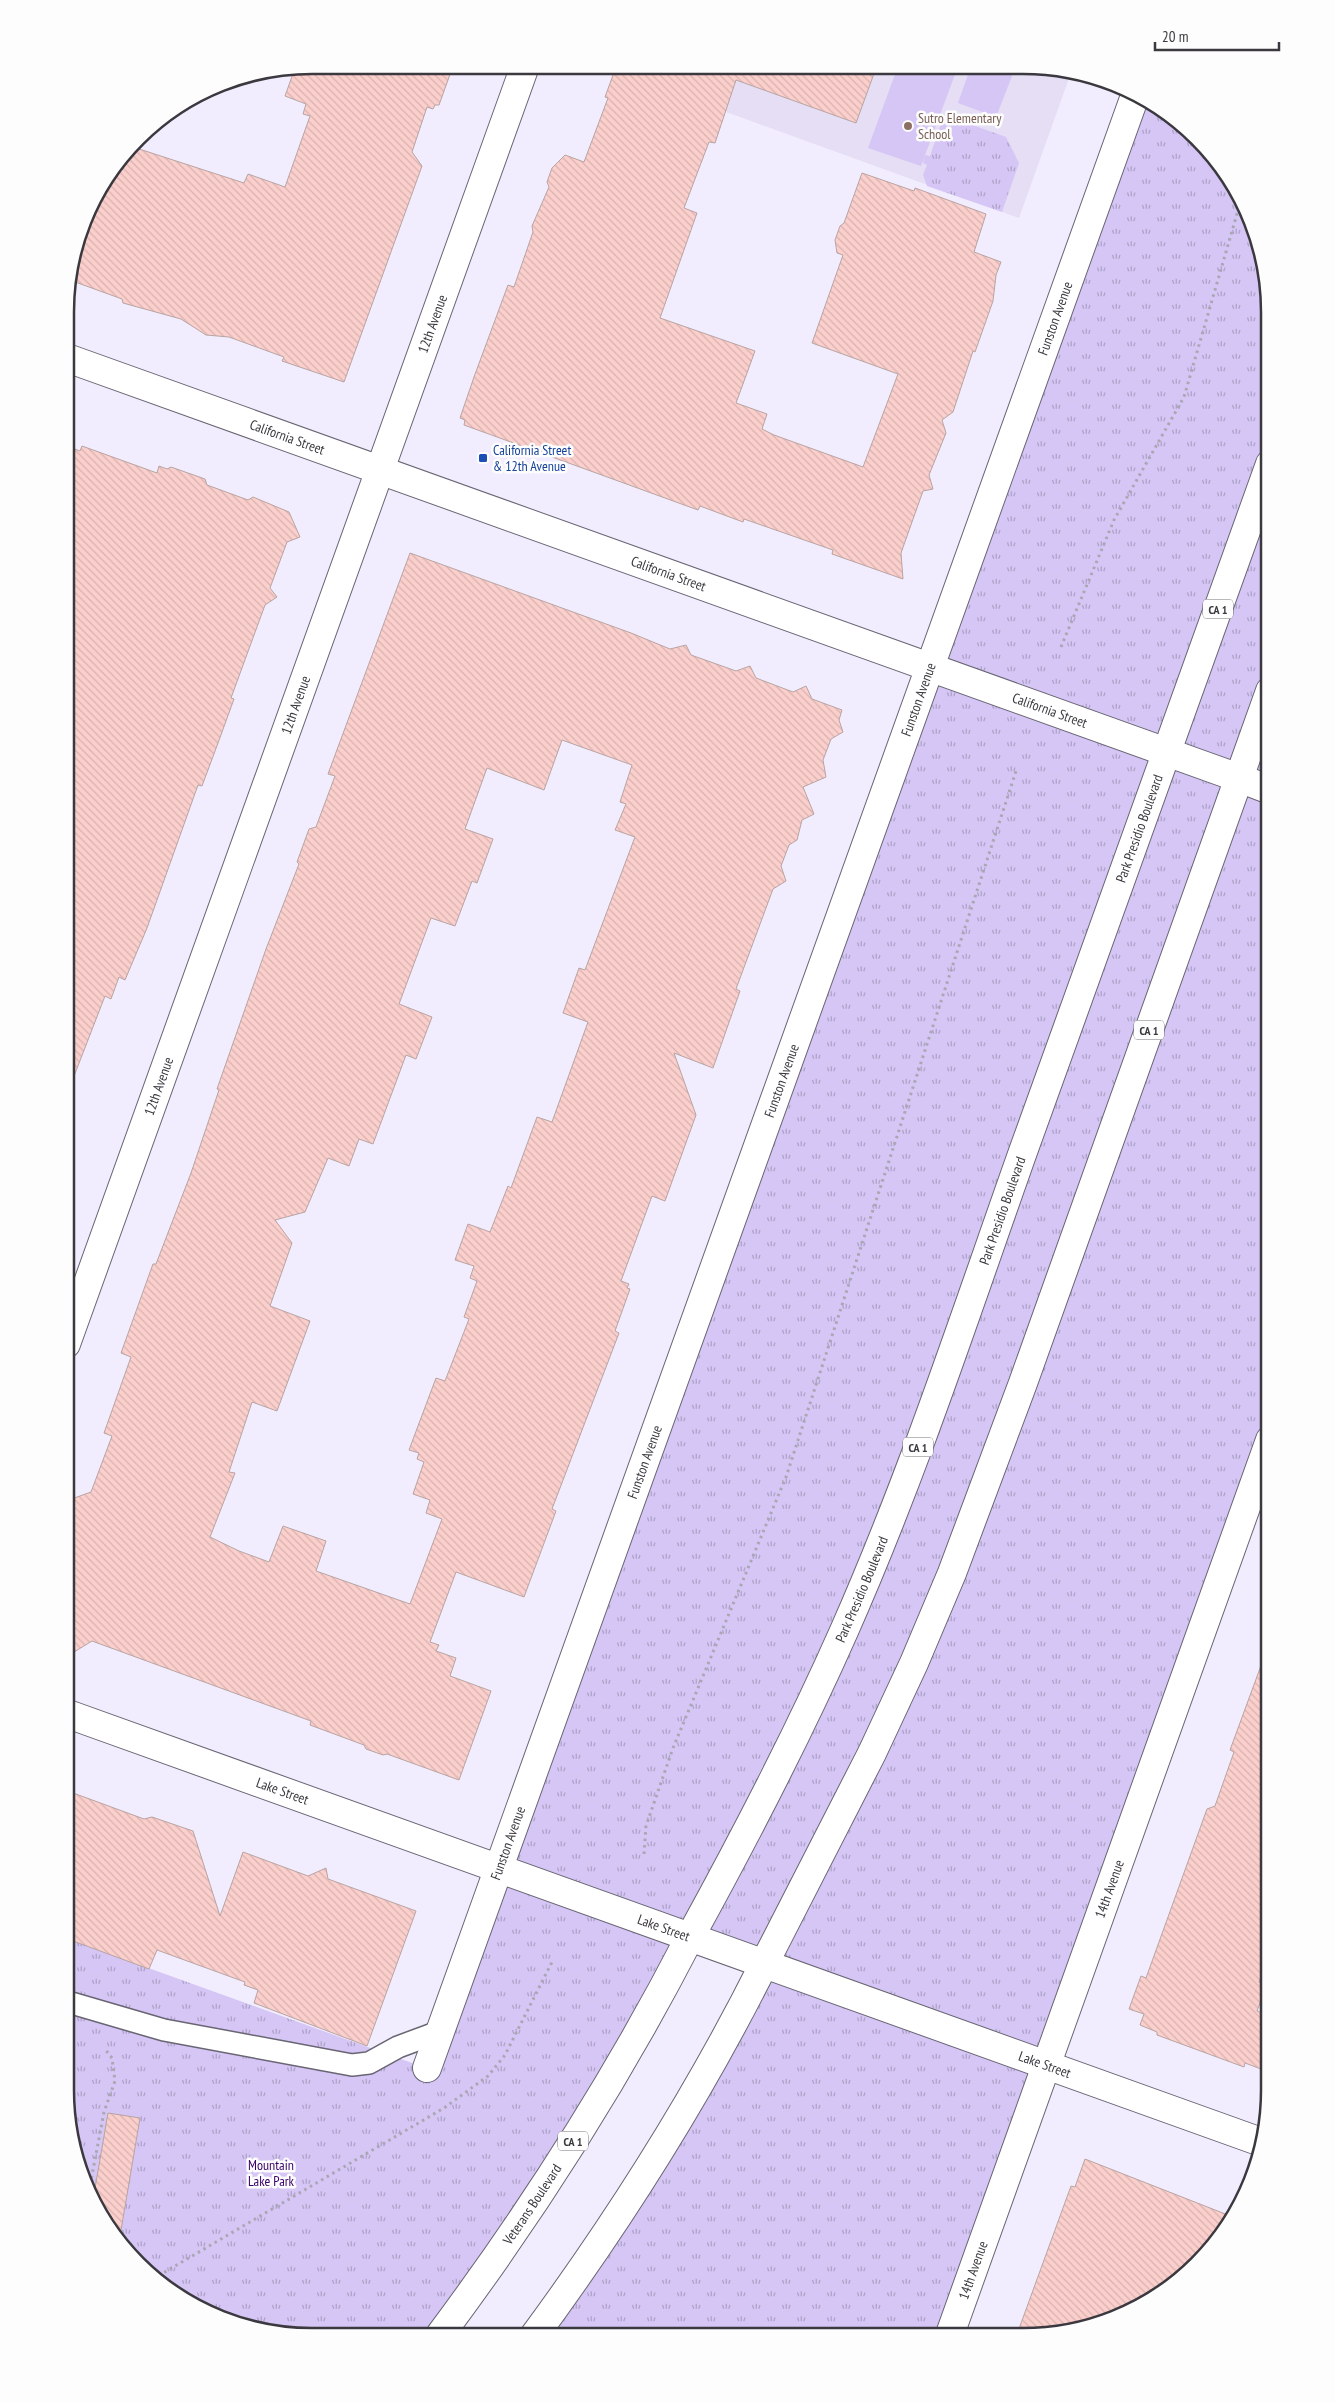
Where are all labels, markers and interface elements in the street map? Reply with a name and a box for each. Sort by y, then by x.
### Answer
scale bar [1155,20,1279,52]
text: 20 m [1162,27,1188,46]
place label: Sutro Elementary School [918,109,1002,143]
marker: Sutro Elementary School [902,120,914,132]
street label: Funston Avenue [1034,279,1077,358]
street label: 12th Avenue [414,292,451,355]
street label: California Street [247,415,327,459]
place label: California Street & 12th Avenue [493,441,571,475]
marker: California Street & 12th Avenue [477,452,489,464]
street label: California Street [629,552,709,595]
road number: CA 1 [1203,600,1233,618]
street label: Funston Avenue [897,660,940,739]
street label: 12th Avenue [277,673,314,737]
street label: California Street [1010,689,1090,732]
street label: Park Presidio Boulevard [1112,772,1167,885]
road number: CA 1 [1134,1020,1164,1040]
street label: Funston Avenue [760,1041,803,1120]
street label: 12th Avenue [140,1054,177,1118]
street label: Park Presidio Boulevard [975,1154,1030,1267]
street label: Funston Avenue [623,1423,666,1501]
road number: CA 1 [903,1438,933,1456]
street label: Park Presidio Boulevard [831,1534,892,1645]
street label: Lake Street [254,1773,311,1809]
street label: Funston Avenue [486,1804,529,1882]
street label: 14th Avenue [1091,1857,1128,1920]
street label: Lake Street [635,1910,692,1945]
street label: Lake Street [1016,2047,1074,2082]
road number: CA 1 [558,2132,588,2150]
park label: Mountain Lake Park [248,2156,295,2190]
street label: Veterans Boulevard [498,2161,565,2249]
street label: 14th Avenue [954,2238,992,2302]

